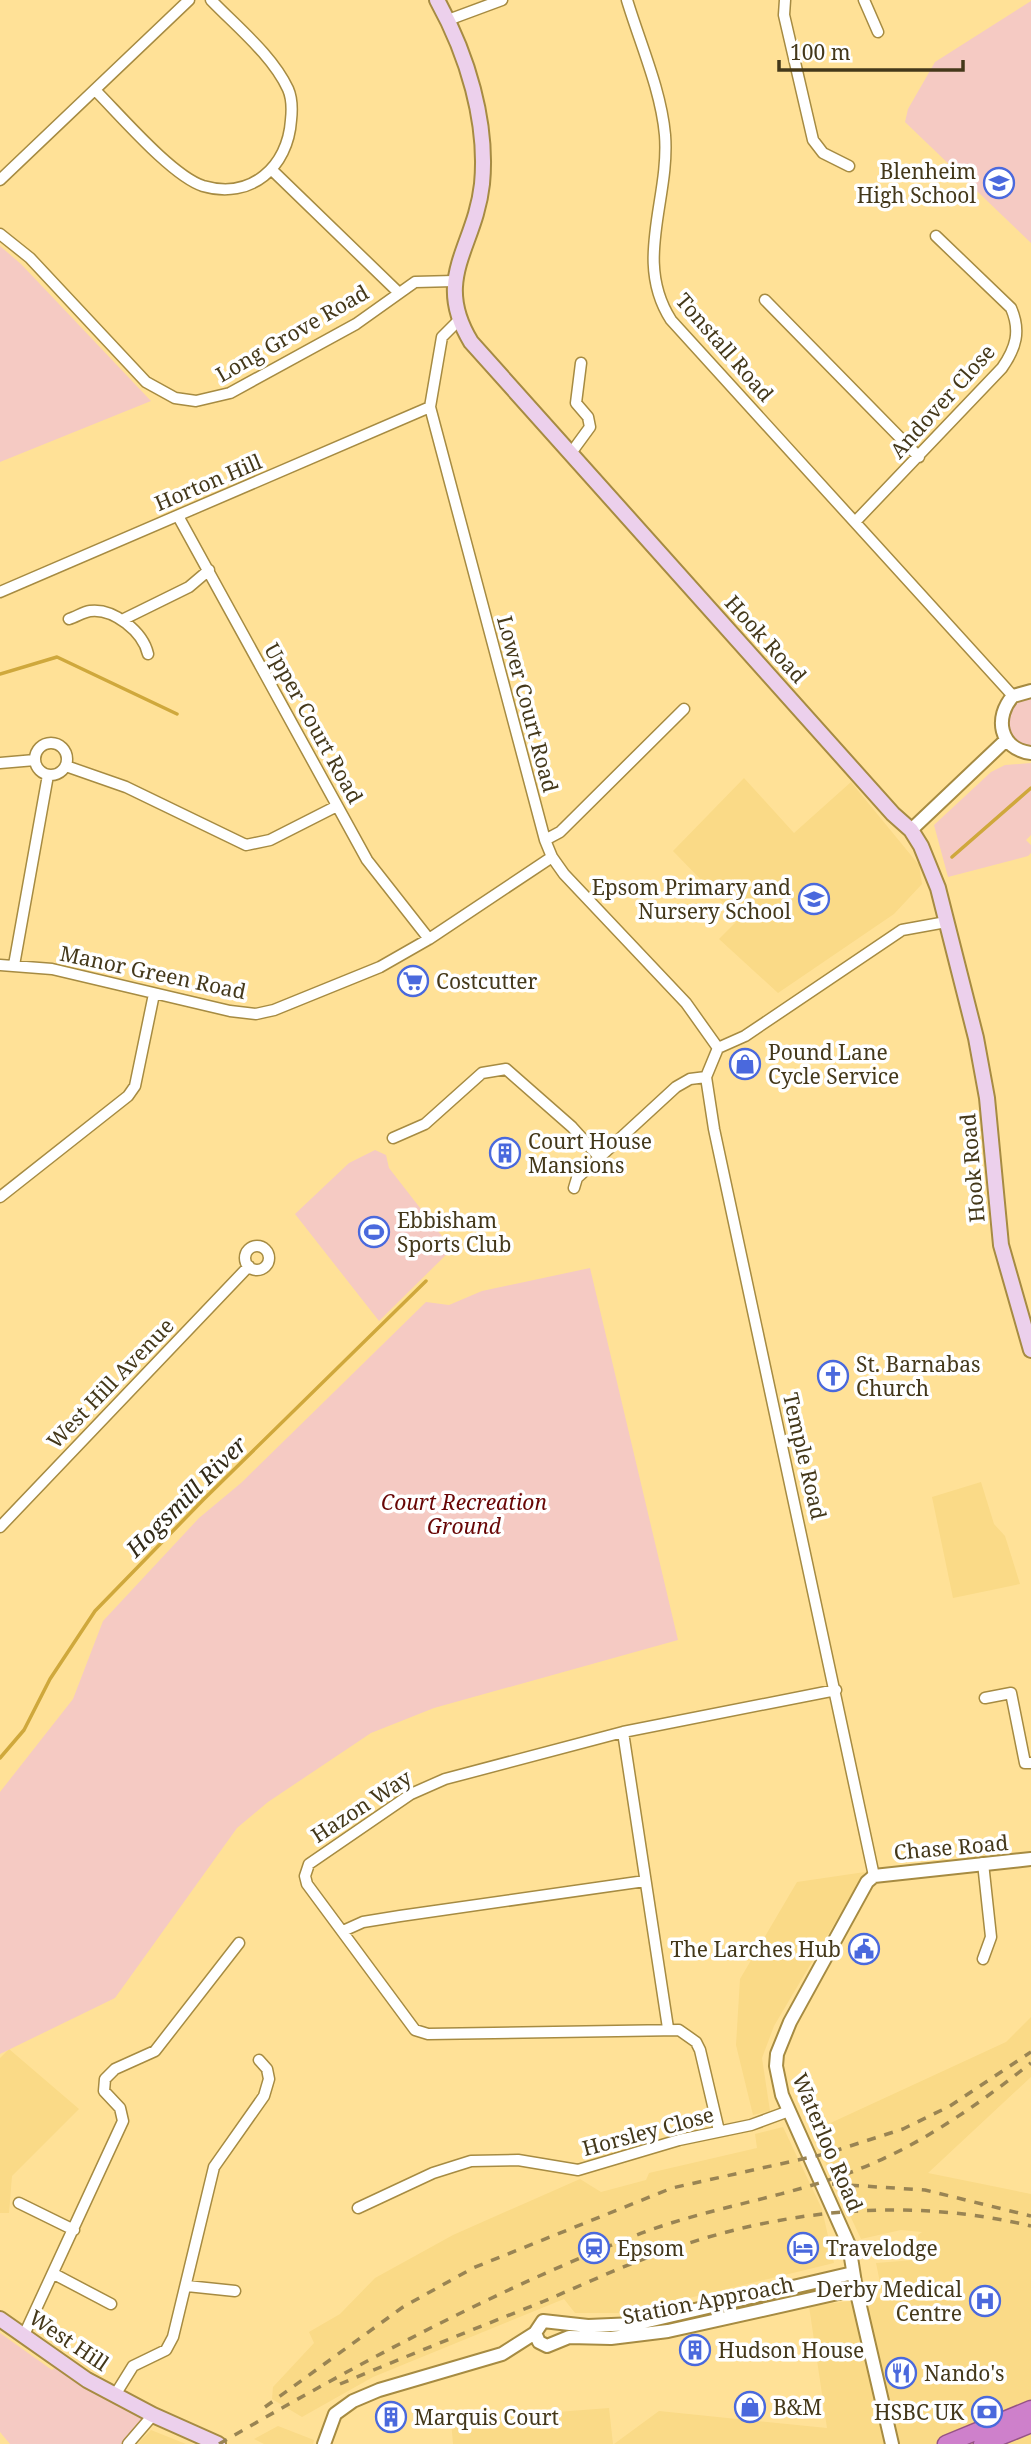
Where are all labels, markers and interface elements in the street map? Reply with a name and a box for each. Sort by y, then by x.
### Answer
scale bar [779,28,963,72]
text: 100 m [790,38,851,66]
place label: Blenheim High School [857,157,976,209]
school or university icon: Blenheim High School [982,166,1016,200]
street label: Long Grove Road [211,278,374,388]
street label: Tonstall Road [670,287,780,407]
street label: Andover Close [883,338,1001,464]
street label: Horton Hill [150,447,266,517]
street label: Hook Road [719,589,813,689]
street label: Lower Court Road [491,613,565,795]
street label: Upper Court Road [258,638,370,808]
place label: Epsom Primary and Nursery School [592,873,791,925]
school or university icon: Epsom Primary and Nursery School [797,882,831,916]
street label: Manor Green Road [57,939,249,1005]
supermarket icon: Costcutter [396,964,430,998]
place label: Costcutter [436,967,538,995]
place label: Pound Lane Cycle Service [768,1038,899,1090]
shop icon: Pound Lane Cycle Service [728,1047,762,1081]
street label: Hook Road [953,1112,991,1224]
place label: Court House Mansions [528,1127,652,1179]
building icon: Court House Mansions [488,1136,522,1170]
place label: Ebbisham Sports Club [397,1206,511,1258]
sports icon: Ebbisham Sports Club [357,1215,391,1249]
street label: West Hill Avenue [40,1312,180,1454]
place label: St. Barnabas Church [856,1350,981,1402]
church icon: St. Barnabas Church [816,1359,850,1393]
street label: Temple Road [777,1390,833,1522]
water label: Hogsmill River [118,1428,254,1564]
park label: Court Recreation Ground [381,1488,547,1540]
street label: Hazon Way [306,1763,417,1849]
street label: Chase Road [893,1828,1010,1866]
public building icon: The Larches Hub [847,1932,881,1966]
place label: The Larches Hub [671,1935,841,1963]
street label: Waterloo Road [786,2069,870,2216]
street label: Horsley Close [579,2100,717,2162]
station icon: Epsom [577,2231,611,2265]
hotel icon: Travelodge [786,2231,820,2265]
place label: Epsom [617,2234,685,2262]
place label: Travelodge [826,2234,938,2262]
street label: Station Approach [620,2270,796,2330]
place label: Derby Medical Centre [817,2275,962,2327]
hospital icon: Derby Medical Centre [968,2284,1002,2318]
street label: West Hill [24,2303,115,2377]
building icon: Hudson House [678,2333,712,2367]
place label: Hudson House [718,2336,864,2364]
restaurant icon: Nando's [884,2356,918,2390]
place label: Nando's [924,2359,1005,2387]
shop icon: B&M [733,2390,767,2424]
place label: B&M [773,2393,822,2421]
bank icon: HSBC UK [970,2395,1004,2429]
place label: HSBC UK [874,2398,964,2426]
building icon: Marquis Court [374,2400,408,2434]
place label: Marquis Court [414,2403,559,2431]

